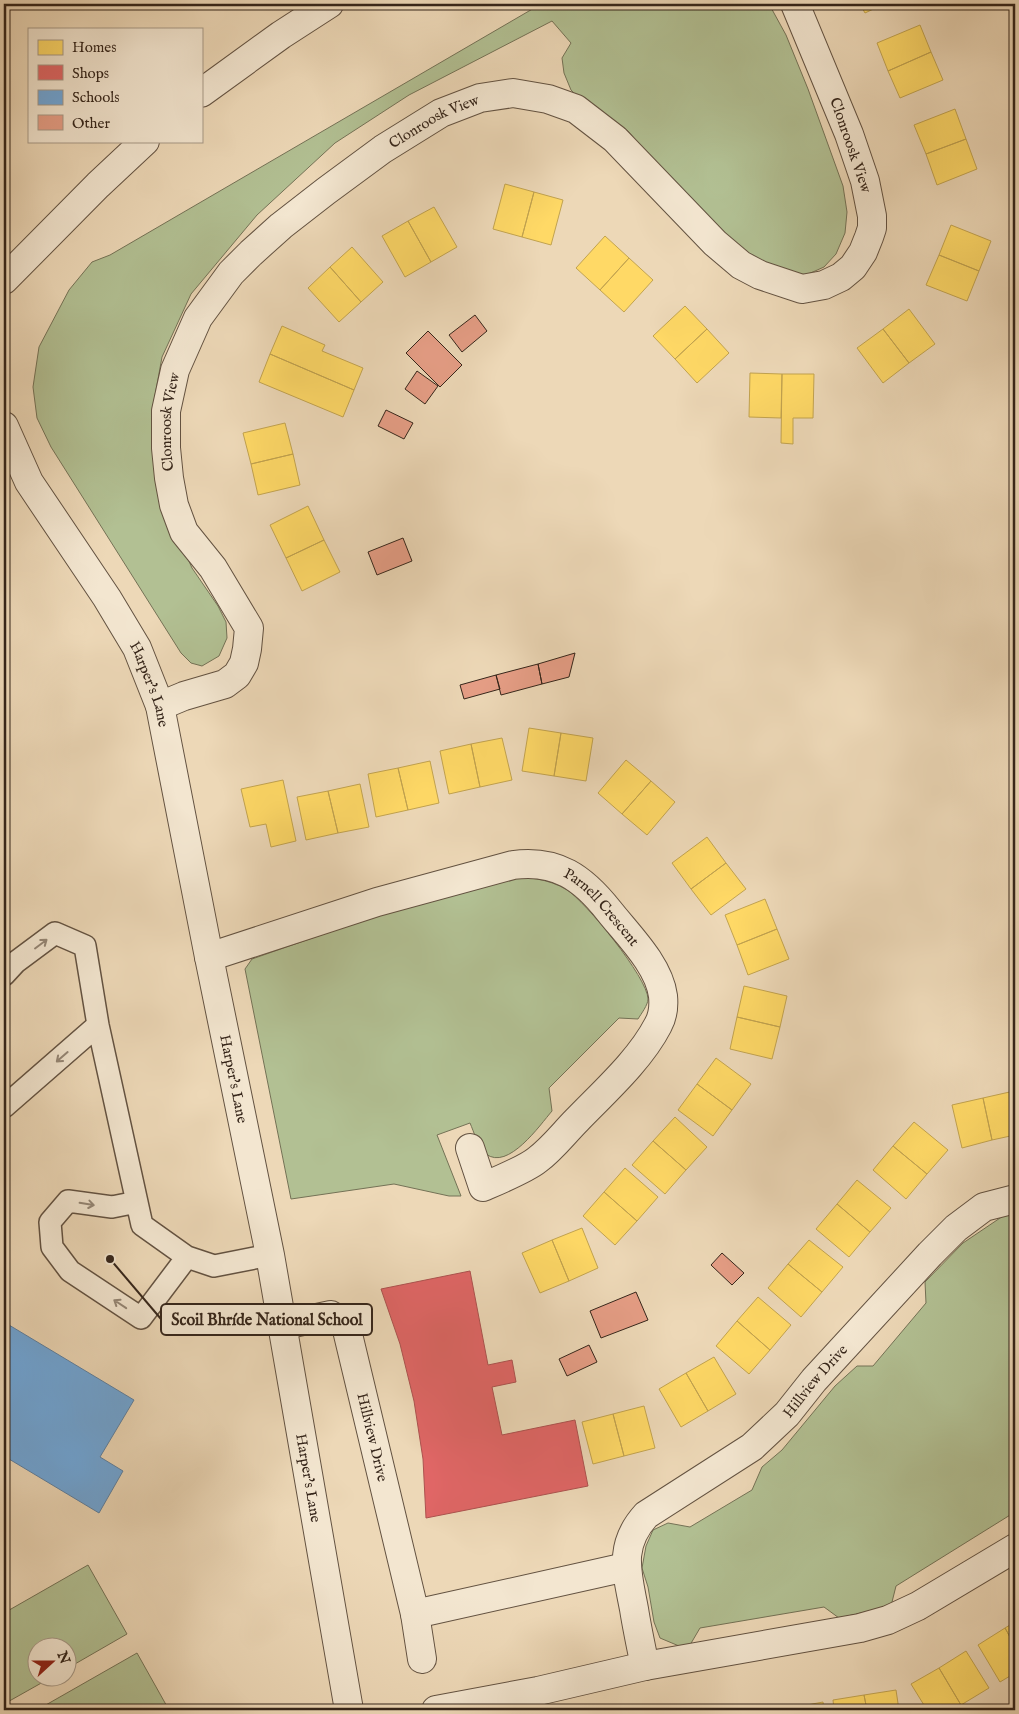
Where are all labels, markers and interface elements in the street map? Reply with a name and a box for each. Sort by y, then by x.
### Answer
legend [28,28,202,142]
text: Homes [72,38,116,57]
text: Shops [72,64,109,83]
text: Schools [72,88,120,107]
street label: Clonroosk View [385,90,483,153]
street label: Clonroosk View [825,95,876,196]
text: Other [72,114,110,133]
street label: Clonroosk View [157,370,184,472]
street label: Harper's Lane [125,638,173,729]
street label: Parnell Crescent [560,864,643,950]
one-way arrow [34,938,47,949]
street label: Harper's Lane [215,1033,252,1125]
one-way arrow [55,1051,68,1063]
one-way arrow [79,1199,95,1209]
one-way arrow [114,1299,128,1309]
callout: Scoil Bhríde National School [161,1304,372,1335]
text: Scoil Bhríde National School [171,1311,363,1331]
street label: Hillview Drive [779,1341,852,1422]
street label: Hillview Drive [352,1391,392,1484]
street label: Harper's Lane [291,1432,325,1524]
north arrow [28,1636,78,1686]
text: N [52,1648,74,1667]

